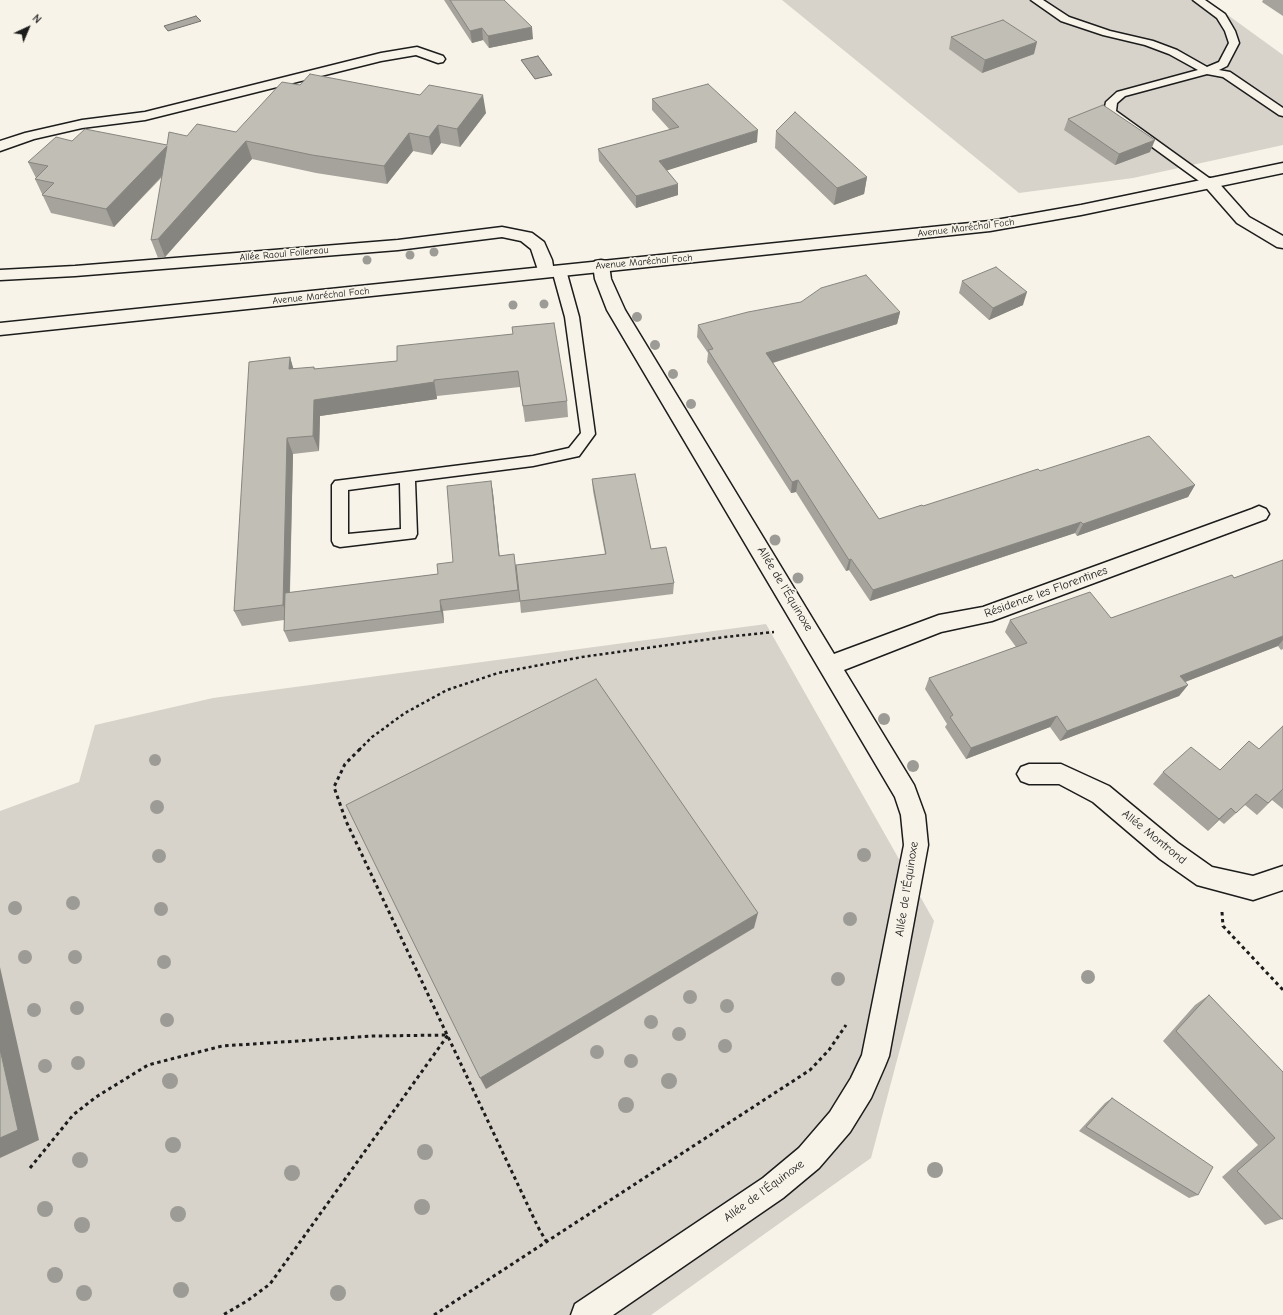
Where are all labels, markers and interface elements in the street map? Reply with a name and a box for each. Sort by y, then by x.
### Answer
north arrow [8,8,48,48]
text: N [30,12,44,26]
street label: Avenue Maréchal Foch [917,216,1015,240]
street label: Allée Raoul Follereau [239,244,329,264]
street label: Avenue Maréchal Foch [595,252,693,272]
street label: Avenue Maréchal Foch [272,285,370,307]
street label: Allée de l'Équinoxe [754,544,816,634]
street label: Résidence les Florentines [982,563,1110,621]
street label: Allée Montrond [1119,807,1189,867]
street label: Allée de l'Équinoxe [892,840,922,938]
street label: Allée de l'Équinoxe [721,1157,807,1225]

